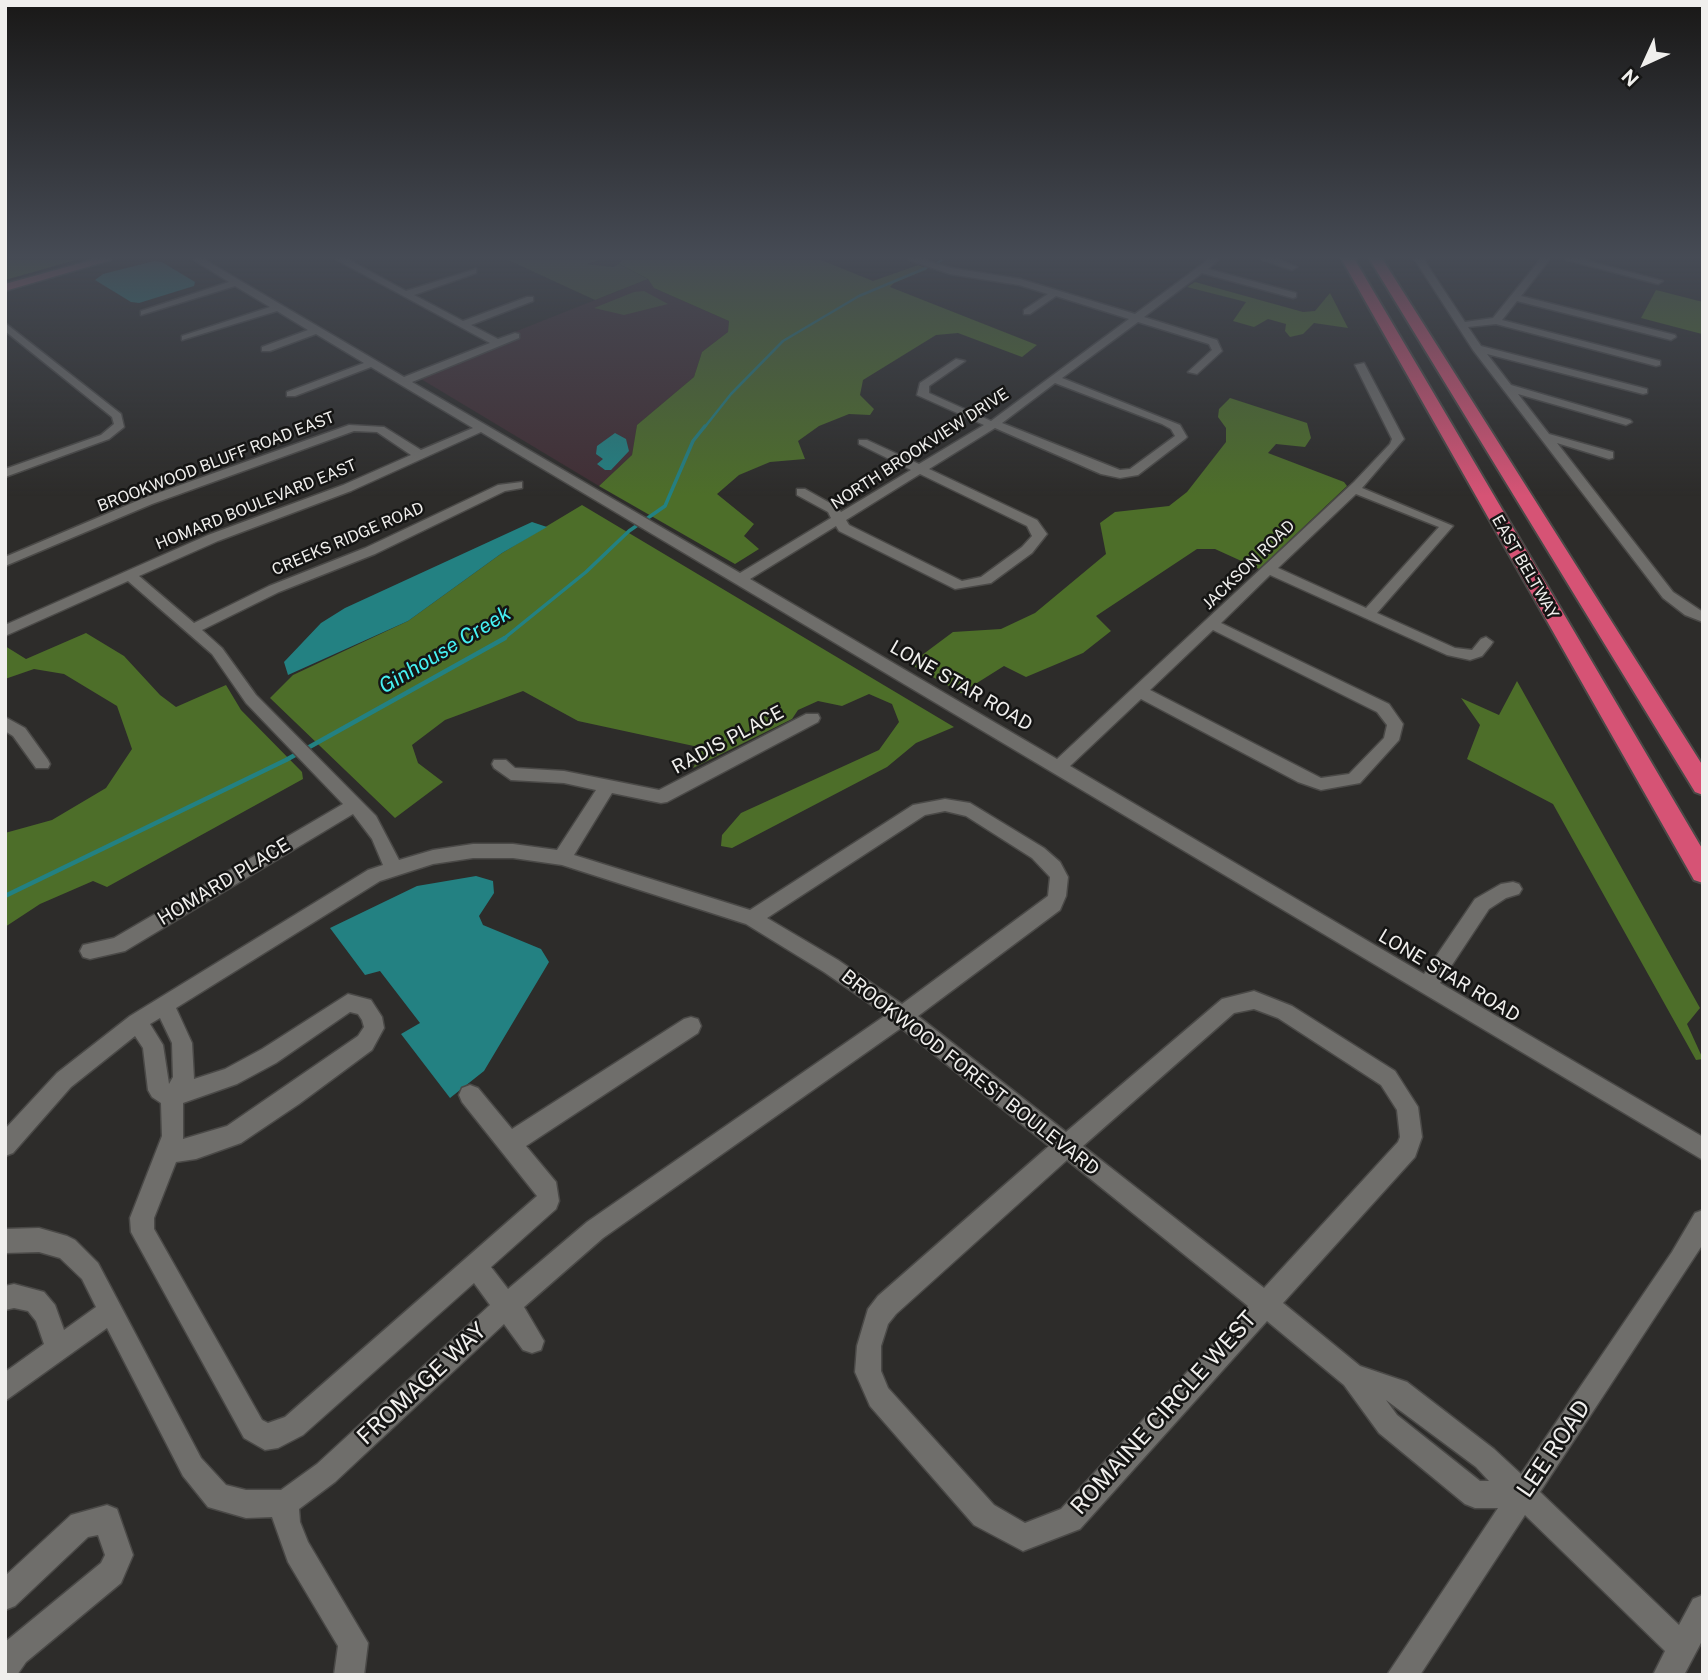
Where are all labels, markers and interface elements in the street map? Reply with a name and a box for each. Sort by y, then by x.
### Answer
north arrow [1610,28,1680,98]
text: N [1617,65,1643,91]
street label: NORTH BROOKVIEW DRIVE [828,384,1012,514]
street label: BROOKWOOD BLUFF ROAD EAST [95,408,337,516]
street label: HOMARD BOULEVARD EAST [153,456,359,554]
street label: CREEKS RIDGE ROAD [269,498,427,580]
street label: EAST BELTWAY [1487,512,1563,622]
street label: JACKSON ROAD [1199,516,1299,614]
water label: Ginhouse Creek [374,601,516,699]
street label: LONE STAR ROAD [886,636,1036,736]
street label: RADIS PLACE [668,701,788,779]
street label: HOMARD PLACE [154,833,294,931]
street label: LONE STAR ROAD [1374,925,1524,1027]
street label: BROOKWOOD FOREST BOULEVARD [837,965,1103,1181]
street label: ROMAINE CIRCLE WEST [1065,1306,1263,1520]
street label: FROMAGE WAY [352,1317,492,1451]
street label: LEE ROAD [1511,1395,1597,1503]

